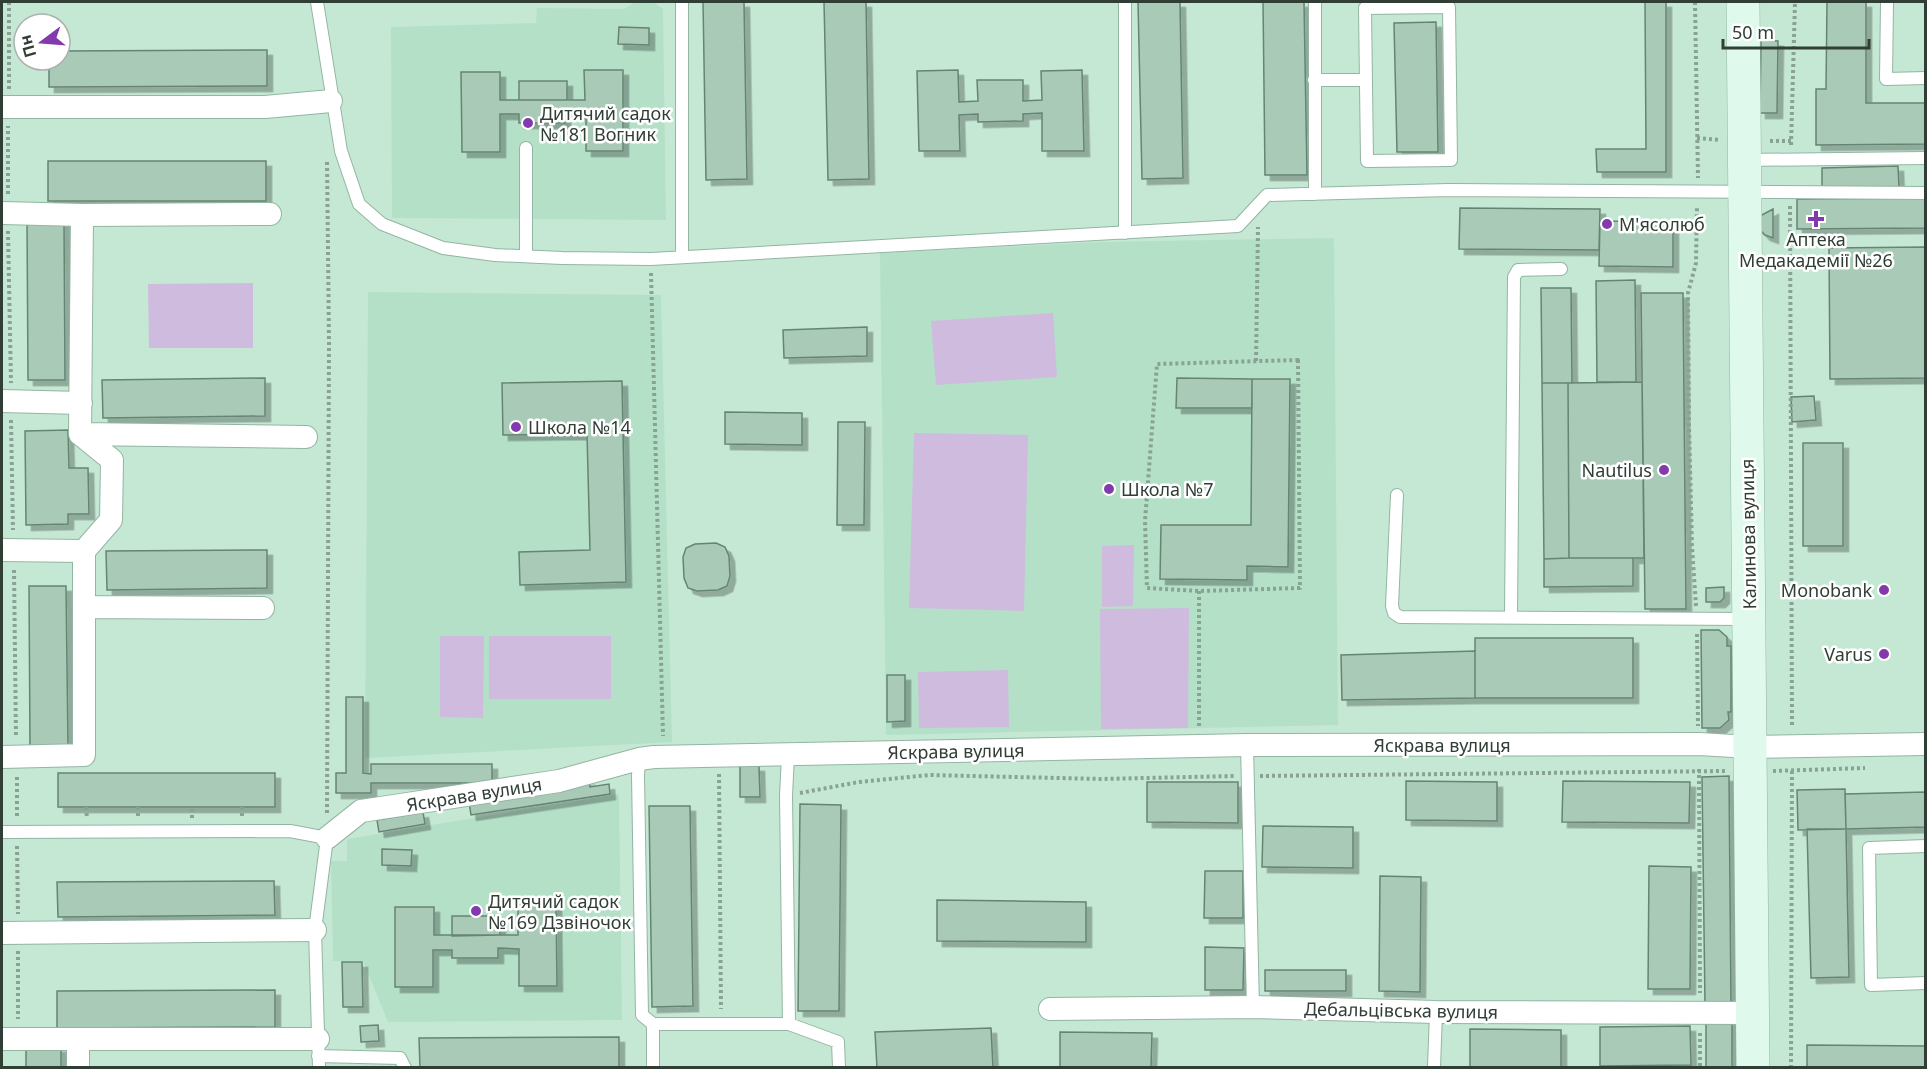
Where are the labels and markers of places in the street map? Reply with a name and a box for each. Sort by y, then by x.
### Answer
place label: Дитячий садок №181 Вогник [540,101,671,146]
marker: Дитячий садок №181 Вогник [521,116,535,130]
place label: М'ясолюб [1619,212,1705,236]
marker: Аптека Медакадемії №26 [1809,212,1823,226]
marker: М'ясолюб [1600,217,1614,231]
place label: Аптека Медакадемії №26 [1739,227,1893,272]
place label: Школа №14 [528,415,631,439]
marker: Школа №14 [509,420,523,434]
place label: Nautilus [1582,458,1652,482]
marker: Nautilus [1657,463,1671,477]
place label: Школа №7 [1121,477,1213,501]
marker: Школа №7 [1102,482,1116,496]
place label: Monobank [1781,578,1872,602]
marker: Monobank [1877,583,1891,597]
place label: Varus [1824,642,1872,666]
marker: Varus [1877,647,1891,661]
place label: Дитячий садок №169 Дзвіночок [488,889,631,934]
marker: Дитячий садок №169 Дзвіночок [469,904,483,918]

